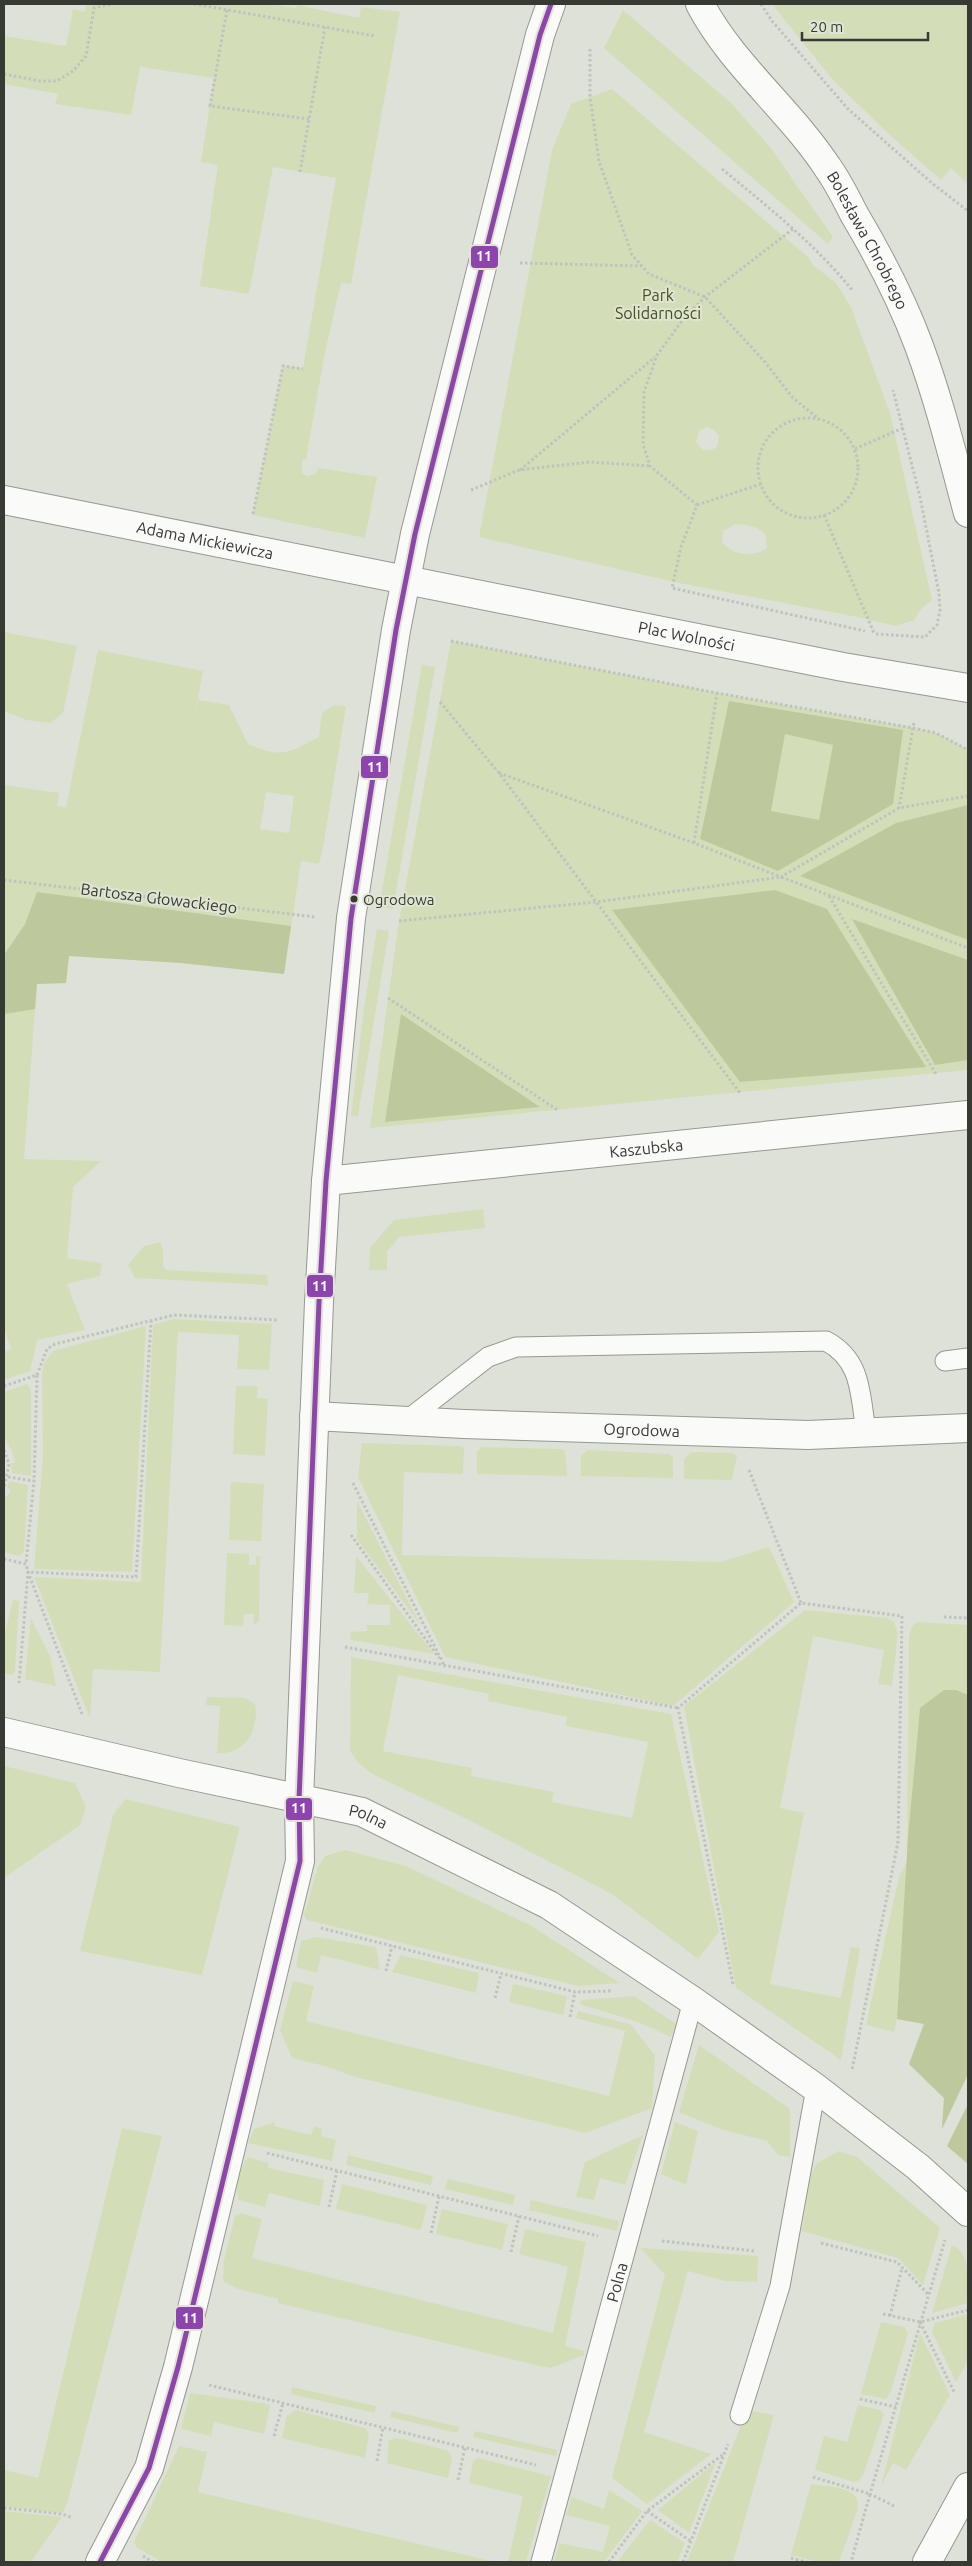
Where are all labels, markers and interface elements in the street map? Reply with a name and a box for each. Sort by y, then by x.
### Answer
scale bar [802,10,928,42]
text: 20 m [810,18,843,35]
street label: Bolesława Chrobrego [824,168,912,312]
line badge: 11 [470,245,499,269]
text: 11 [476,248,492,264]
park label: Park Solidarności [615,286,701,322]
street label: Adama Mickiewicza [135,518,275,562]
street label: Plac Wolności [637,617,736,654]
line badge: 11 [360,755,389,779]
text: 11 [367,759,383,775]
street label: Bartosza Głowackiego [80,879,238,917]
place label: Ogrodowa [363,891,435,908]
marker: Ogrodowa [349,894,359,904]
street label: Kaszubska [609,1135,684,1161]
line badge: 11 [306,1274,334,1298]
text: 11 [312,1278,328,1294]
street label: Ogrodowa [603,1419,680,1440]
line badge: 11 [285,1797,313,1821]
text: 11 [291,1800,307,1816]
street label: Polna [347,1800,390,1832]
street label: Polna [603,2260,631,2304]
line badge: 11 [175,2306,204,2330]
text: 11 [182,2310,198,2326]

